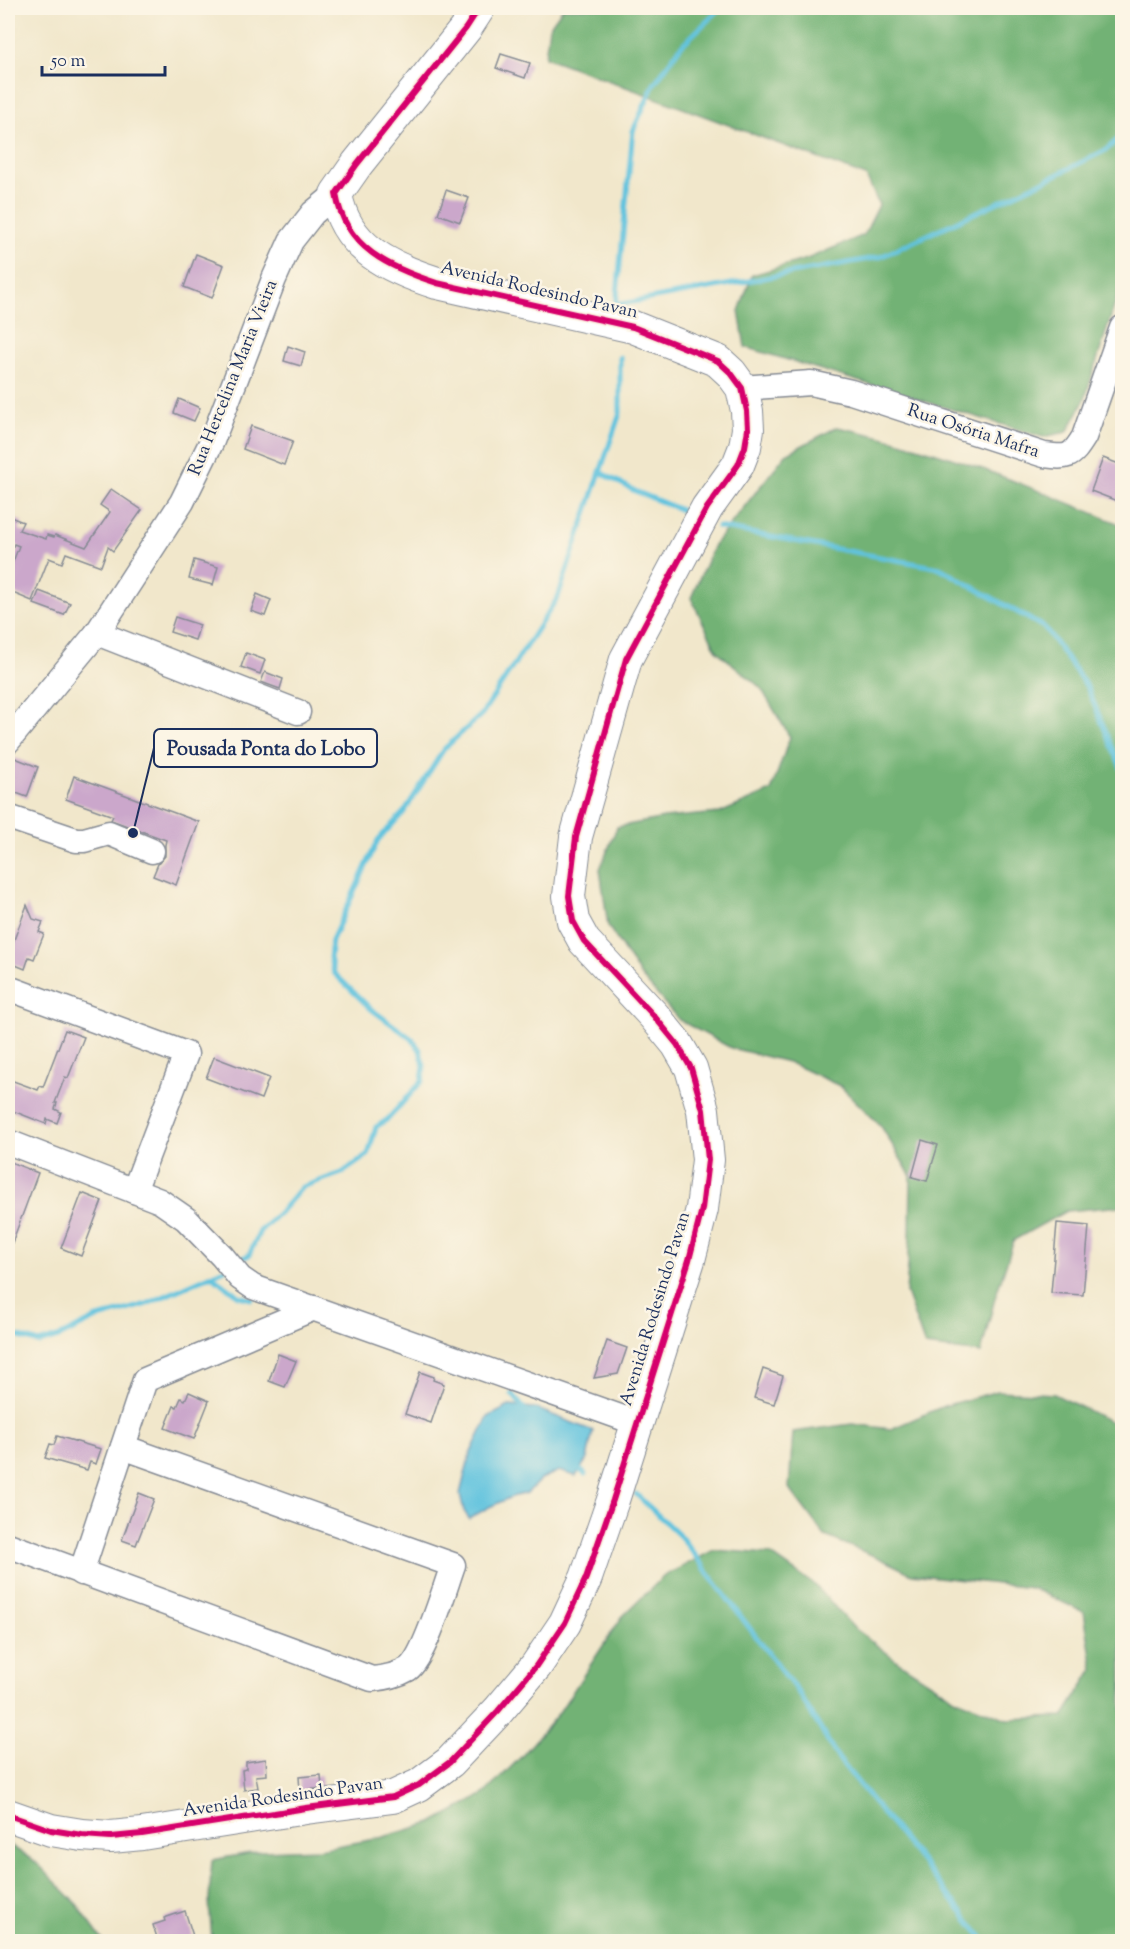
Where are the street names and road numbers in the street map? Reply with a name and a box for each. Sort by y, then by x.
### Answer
street label: Avenida Rodesindo Pavan [438,256,641,326]
street label: Rua Hercelina Maria Vieira [183,276,285,480]
street label: Rua Osória Mafra [904,398,1042,466]
street label: Avenida Rodesindo Pavan [614,1208,698,1409]
street label: Avenida Rodesindo Pavan [181,1771,385,1825]

